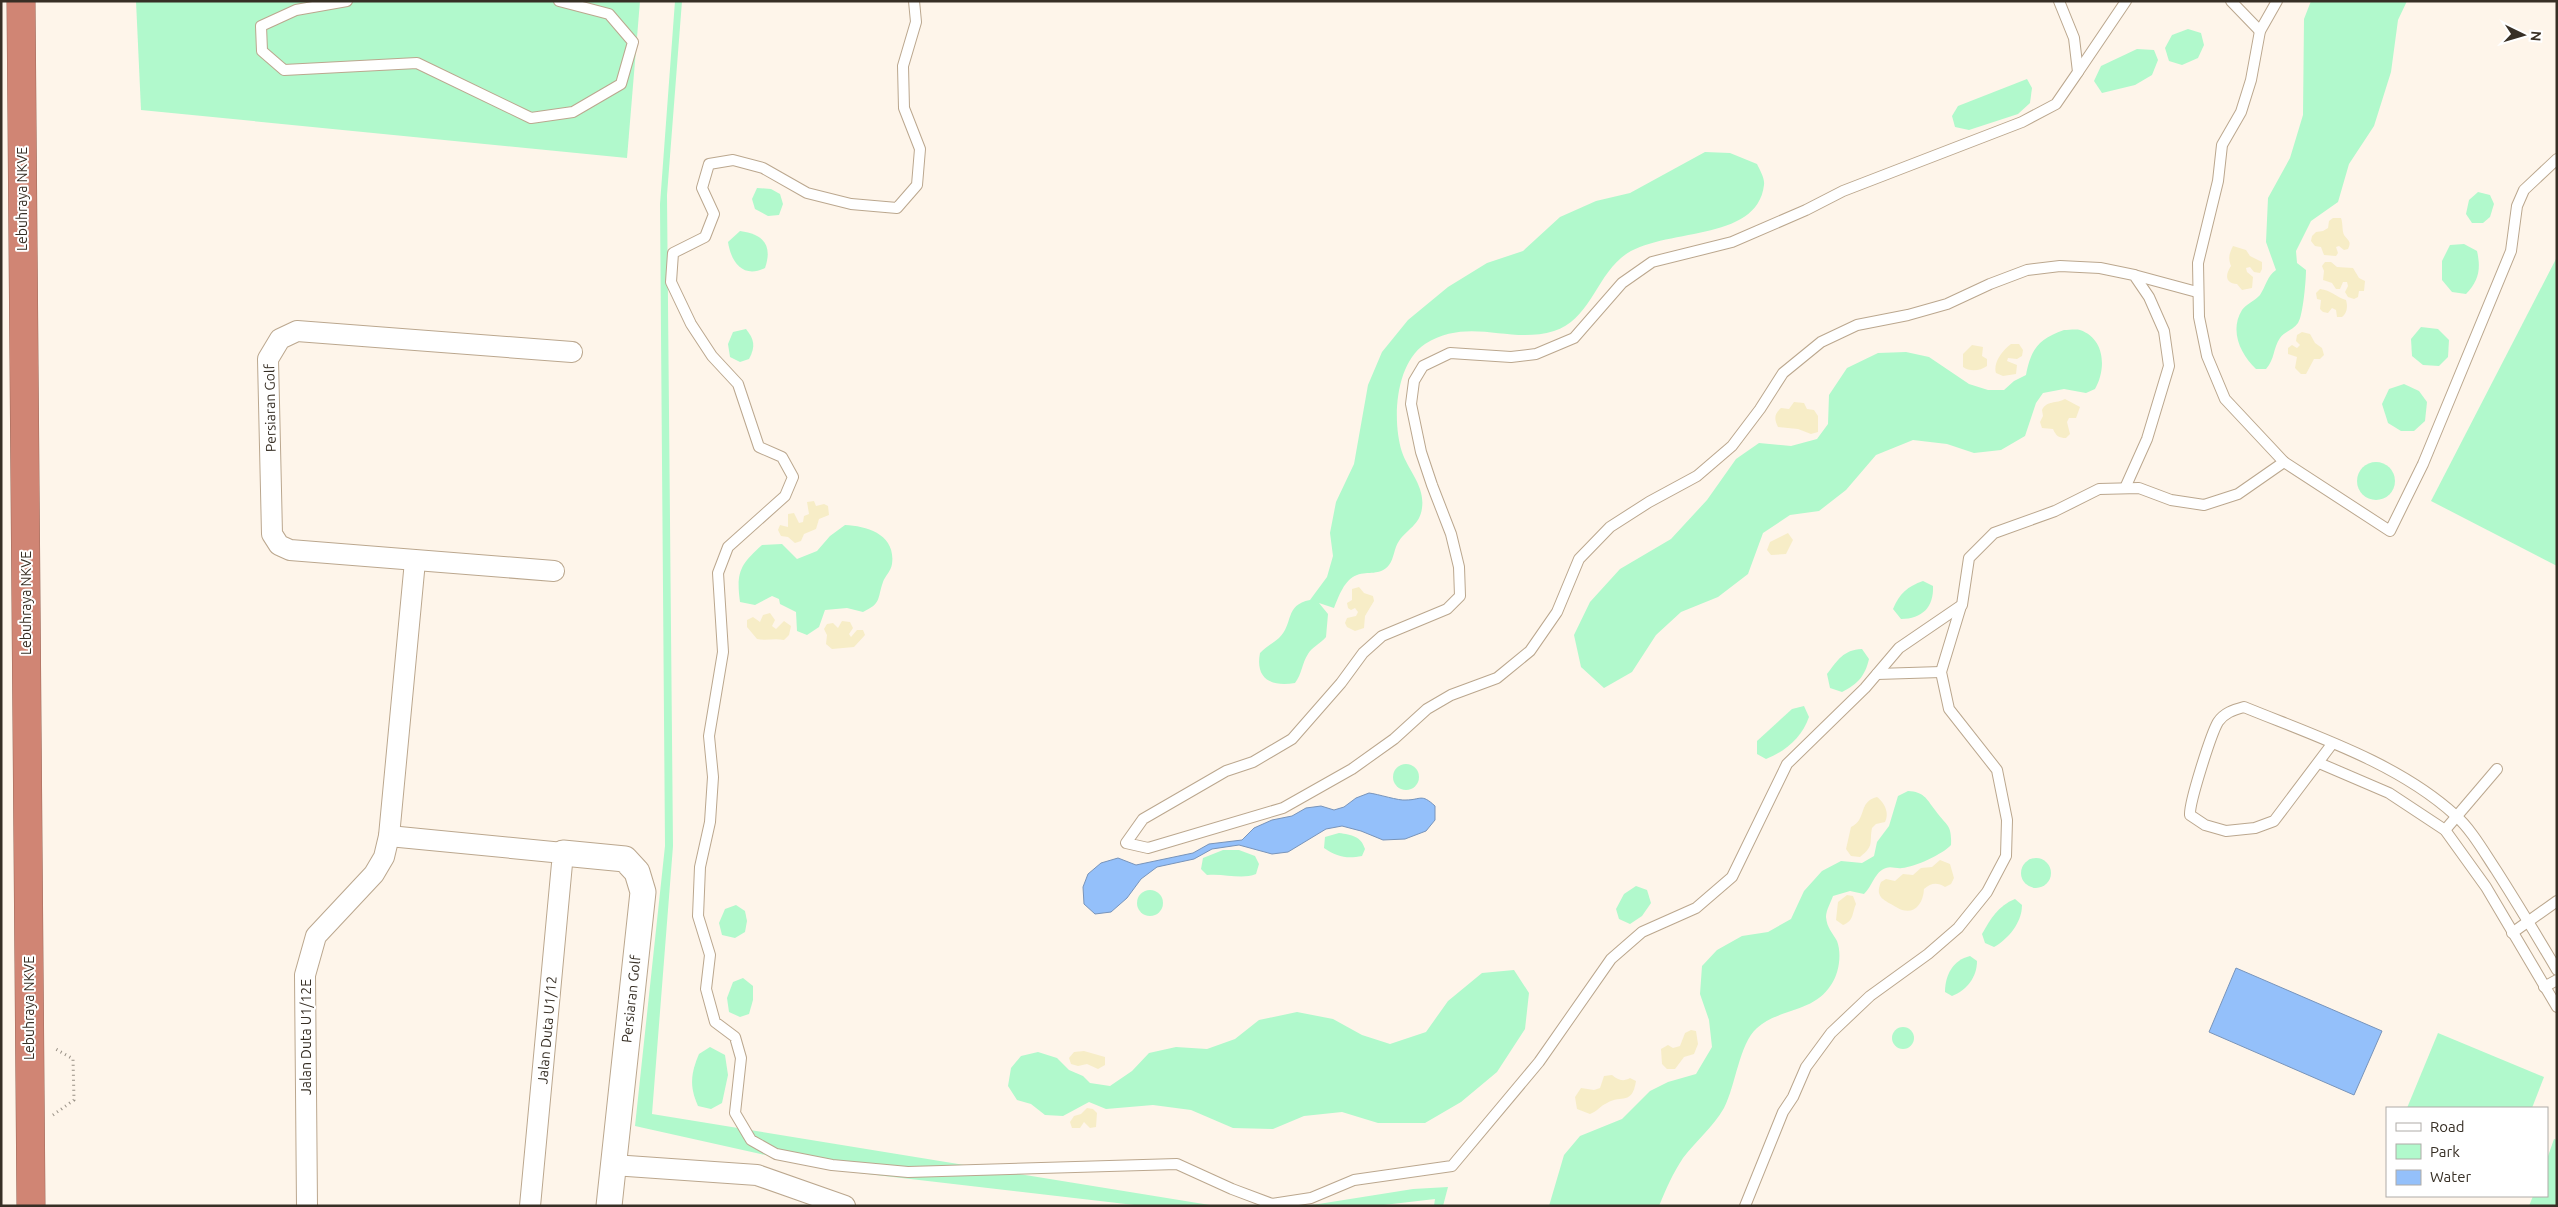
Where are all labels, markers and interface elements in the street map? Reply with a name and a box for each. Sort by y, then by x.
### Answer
north arrow [2498,10,2548,60]
text: N [2528,30,2544,42]
street label: Lebuhraya NKVE [14,147,30,251]
street label: Persiaran Golf [261,363,279,452]
street label: Lebuhraya NKVE [18,551,34,655]
street label: Persiaran Golf [618,954,644,1044]
street label: Lebuhraya NKVE [21,956,37,1060]
street label: Jalan Duta U1/12 [534,975,560,1085]
street label: Jalan Duta U1/12E [298,979,314,1095]
legend [2386,1107,2548,1197]
text: Road [2430,1118,2465,1135]
text: Park [2430,1143,2460,1160]
text: Water [2430,1168,2471,1185]

